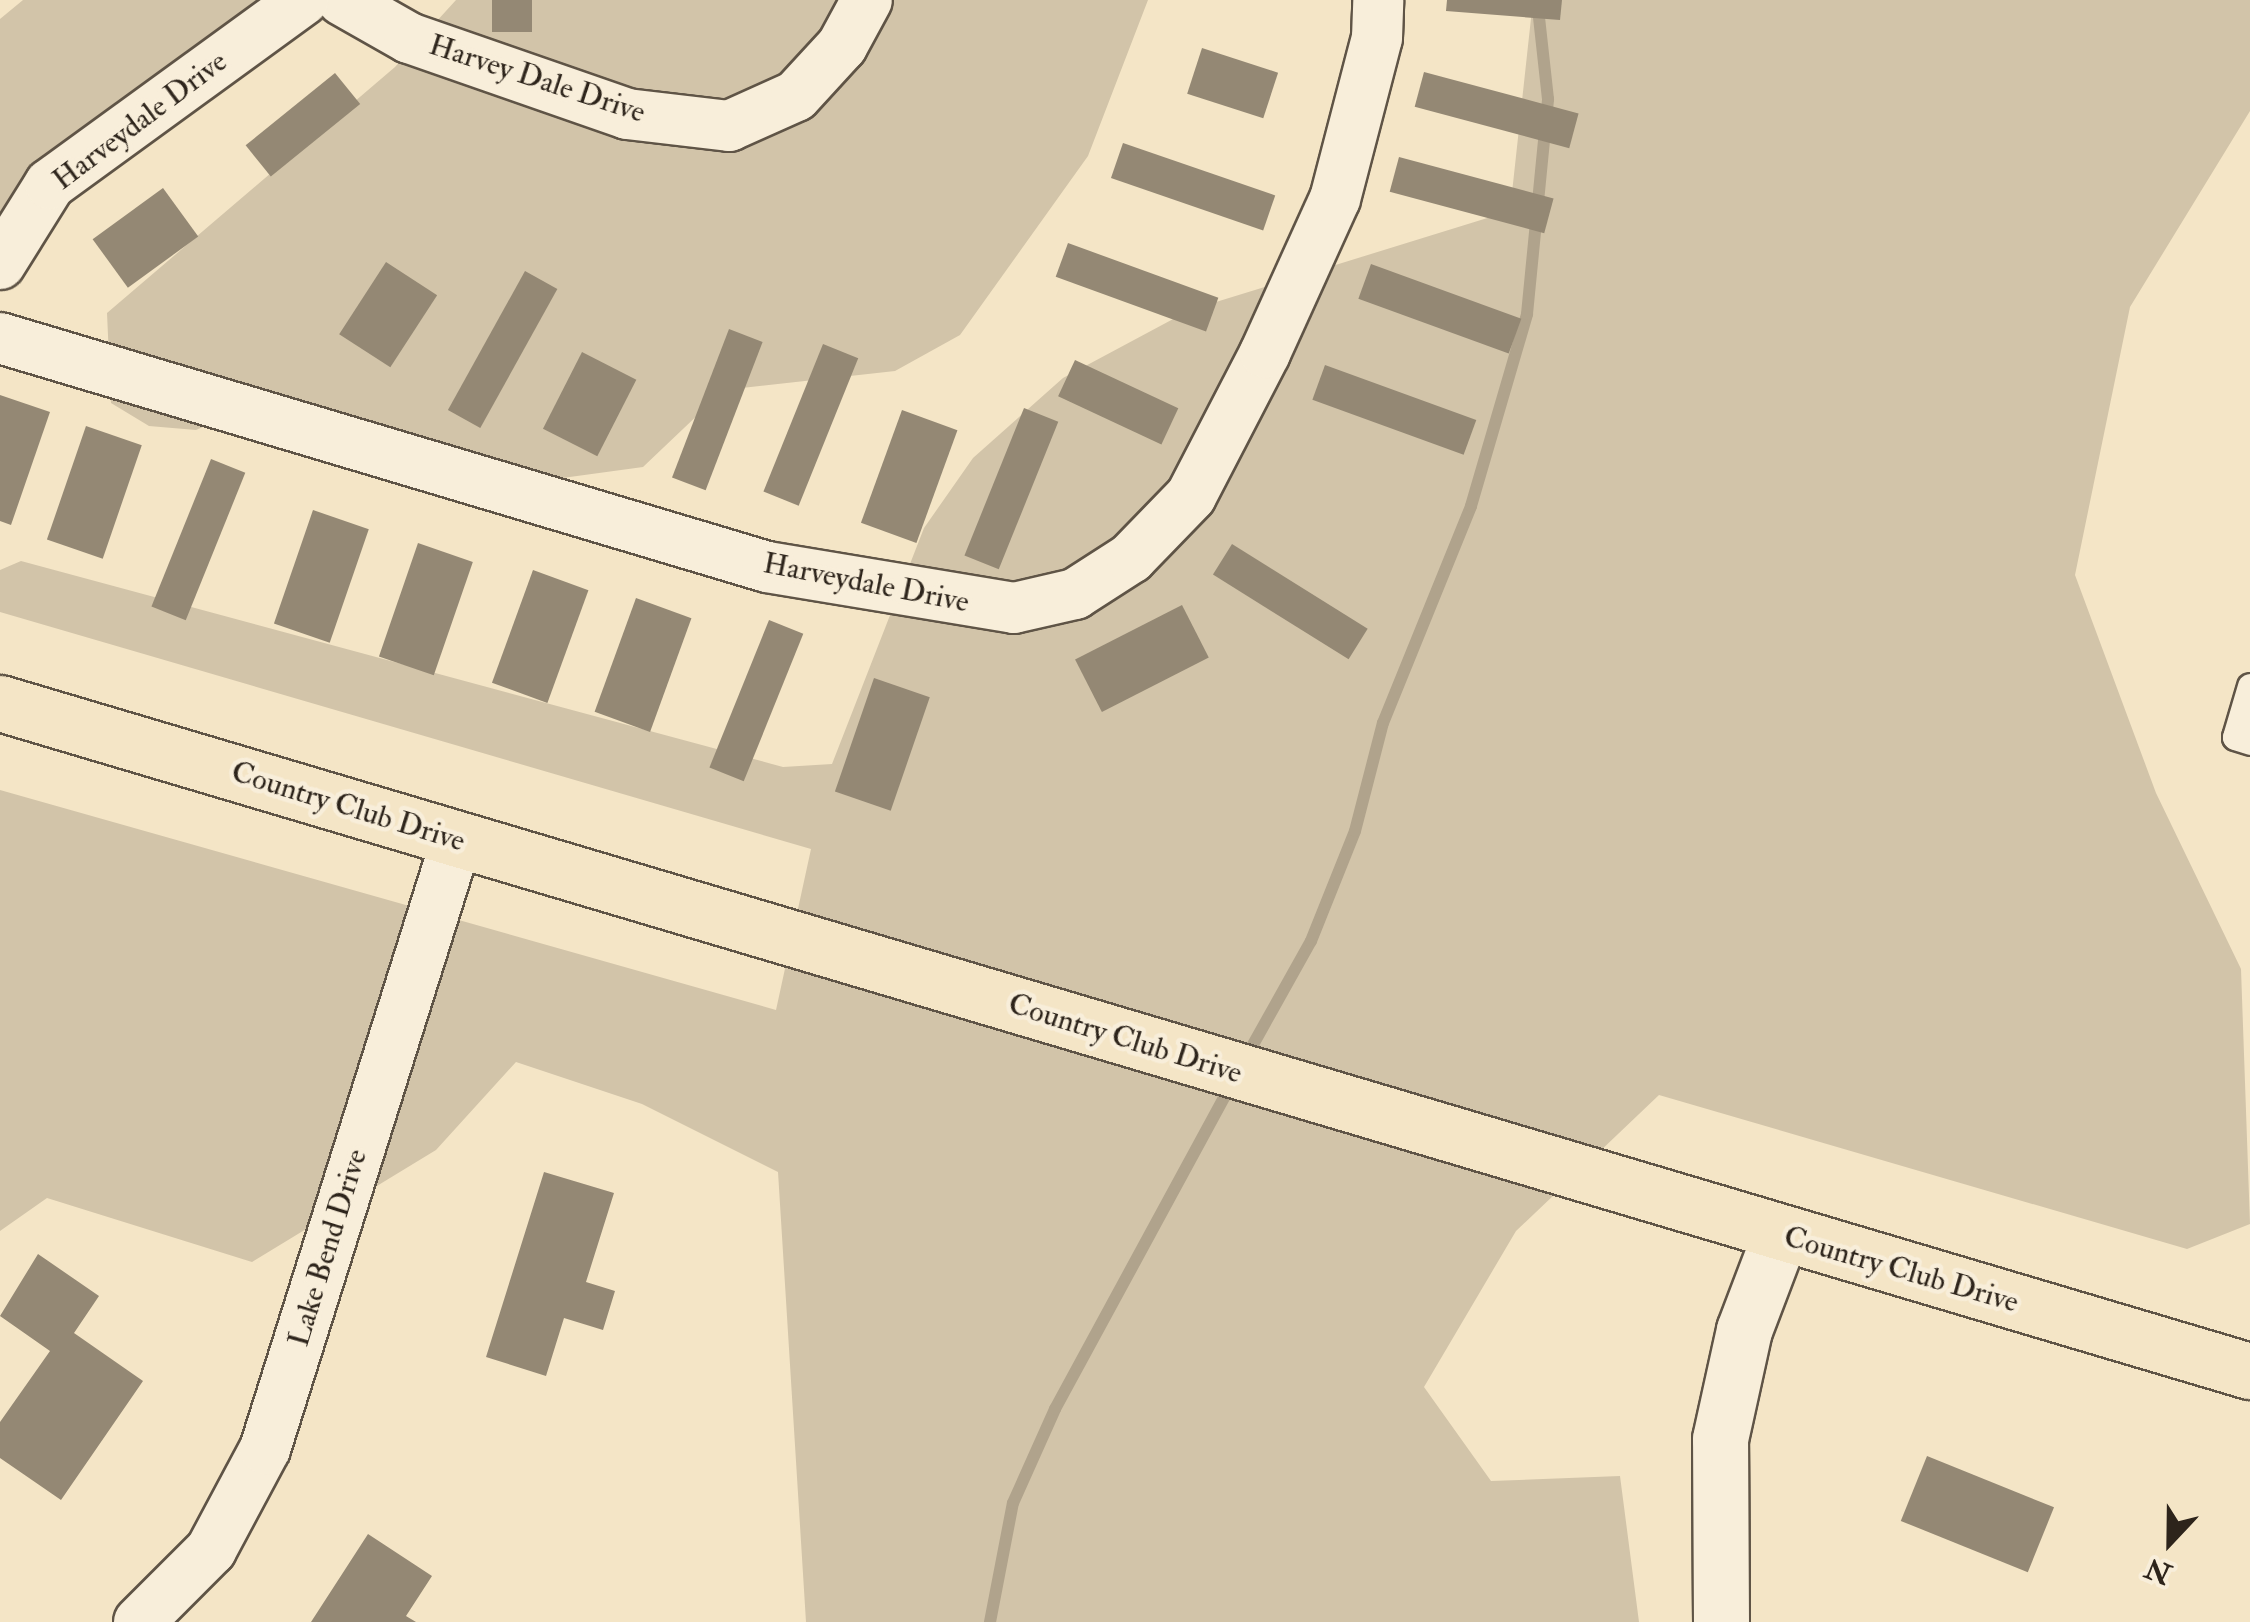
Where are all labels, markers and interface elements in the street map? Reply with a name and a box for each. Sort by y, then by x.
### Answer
street label: Harvey Dale Drive [424,27,650,131]
street label: Harveydale Drive [46,44,234,198]
street label: Harveydale Drive [760,545,972,621]
street label: Country Club Drive [227,754,469,860]
street label: Country Club Drive [1004,986,1246,1092]
street label: Lake Bend Drive [281,1145,375,1351]
street label: Country Club Drive [1780,1219,2022,1321]
north arrow [2120,1492,2220,1592]
text: N [2140,1549,2177,1591]

